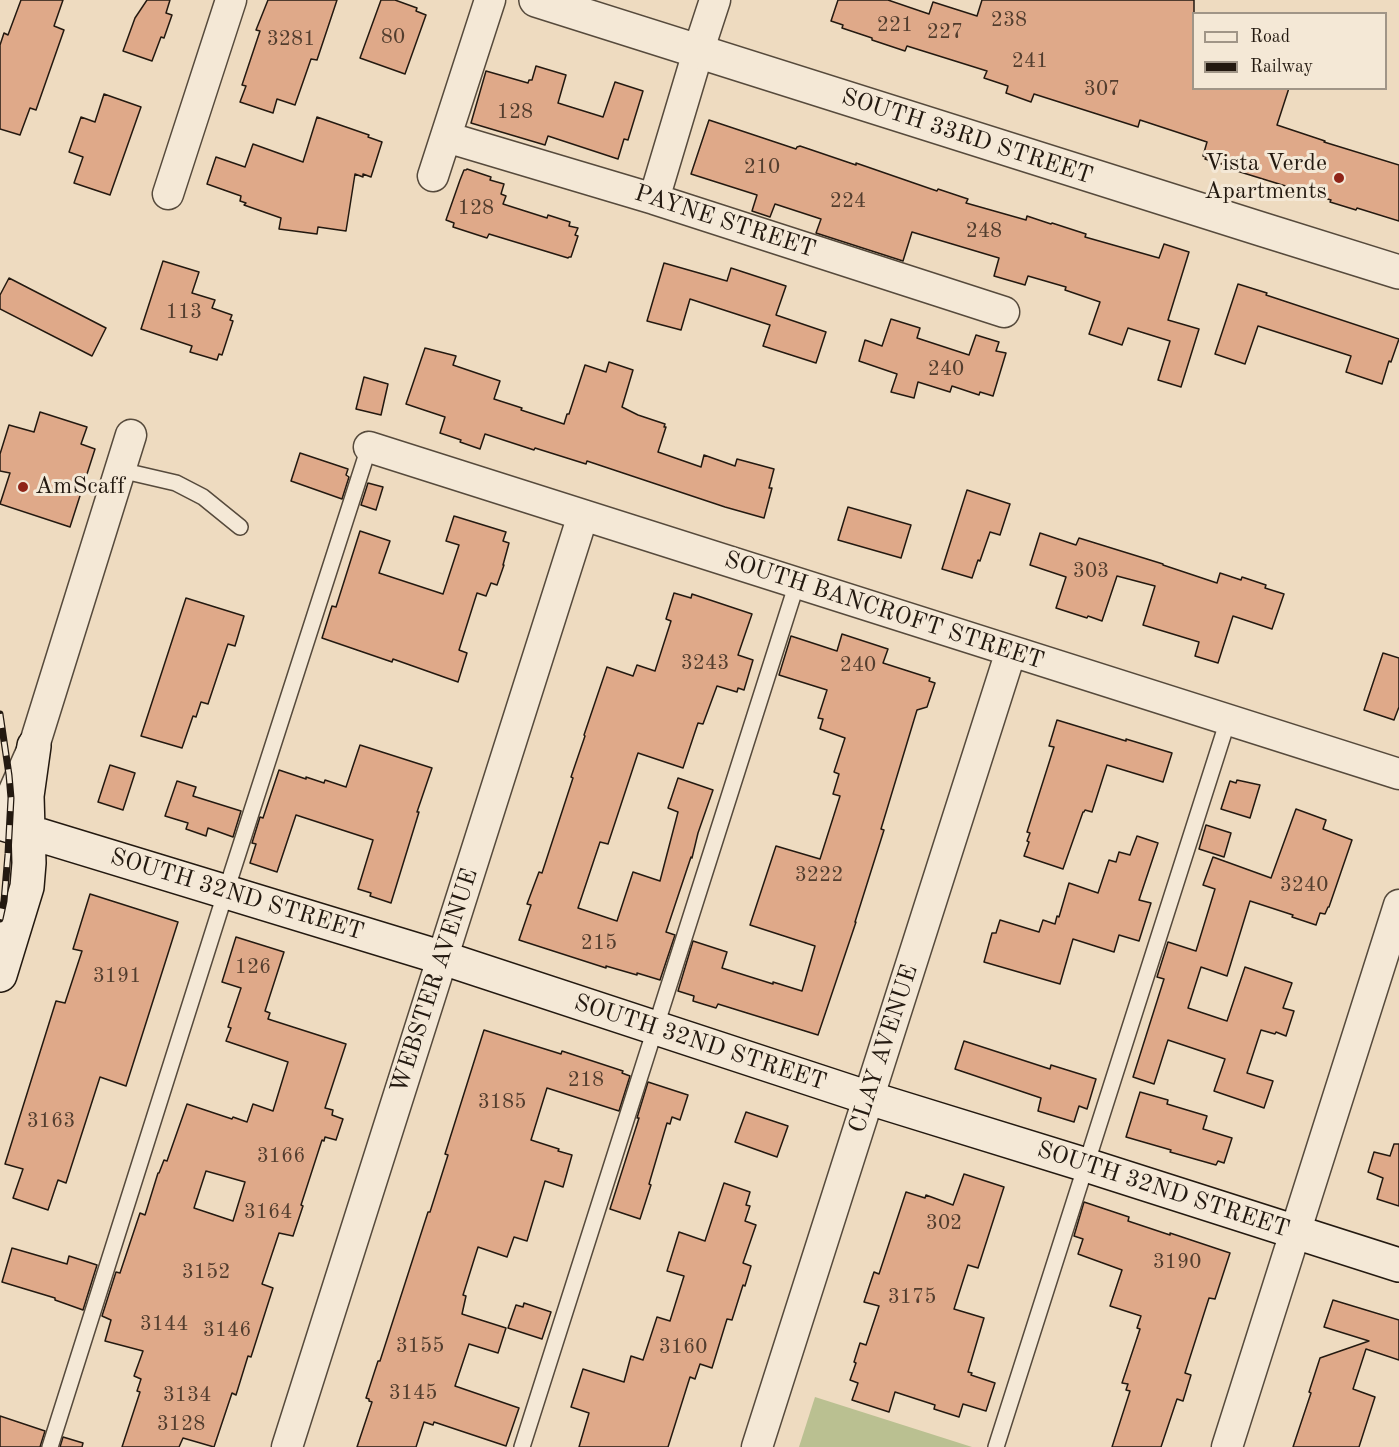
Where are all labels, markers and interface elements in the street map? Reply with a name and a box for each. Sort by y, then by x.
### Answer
house number: 238 [991,7,1027,33]
house number: 221 [877,12,913,38]
legend [1192,12,1387,90]
house number: 227 [927,19,963,45]
house number: 80 [381,24,405,50]
house number: 3281 [267,26,315,52]
text: Road [1250,28,1290,46]
house number: 241 [1012,48,1048,74]
text: Railway [1250,58,1313,76]
house number: 307 [1084,76,1120,102]
street label: SOUTH 33RD STREET [838,83,1096,191]
house number: 128 [497,99,533,125]
place label: Vista Verde Apartments [1204,150,1327,206]
house number: 210 [744,154,780,180]
marker: Vista Verde Apartments [1332,171,1346,185]
street label: PAYNE STREET [631,179,819,265]
house number: 224 [830,188,866,214]
house number: 128 [458,195,494,221]
house number: 248 [966,218,1002,244]
house number: 113 [166,299,202,325]
house number: 240 [928,356,964,382]
place label: AmScaff [35,473,125,501]
marker: AmScaff [16,480,30,494]
street label: SOUTH BANCROFT STREET [720,546,1048,676]
house number: 303 [1073,558,1109,584]
house number: 3243 [681,650,729,676]
house number: 240 [840,652,876,678]
street label: SOUTH 32ND STREET [107,843,367,947]
house number: 3222 [795,862,843,888]
street label: WEBSTER AVENUE [385,865,485,1097]
house number: 3240 [1280,872,1328,898]
house number: 215 [581,930,617,956]
house number: 126 [235,954,271,980]
street label: CLAY AVENUE [843,961,925,1137]
house number: 3191 [93,963,141,989]
street label: SOUTH 32ND STREET [570,989,830,1097]
house number: 218 [568,1067,604,1093]
house number: 3185 [478,1089,526,1115]
house number: 3163 [27,1108,75,1134]
street label: SOUTH 32ND STREET [1033,1136,1293,1244]
house number: 3166 [257,1143,305,1169]
house number: 3164 [244,1199,292,1225]
house number: 302 [926,1210,962,1236]
house number: 3190 [1153,1249,1201,1275]
house number: 3152 [182,1259,230,1285]
house number: 3175 [888,1284,936,1310]
house number: 3144 [140,1311,188,1337]
house number: 3146 [203,1317,251,1343]
house number: 3155 [396,1333,444,1359]
house number: 3160 [659,1334,707,1360]
house number: 3145 [389,1380,437,1406]
house number: 3134 [163,1382,211,1408]
house number: 3128 [157,1411,205,1437]

